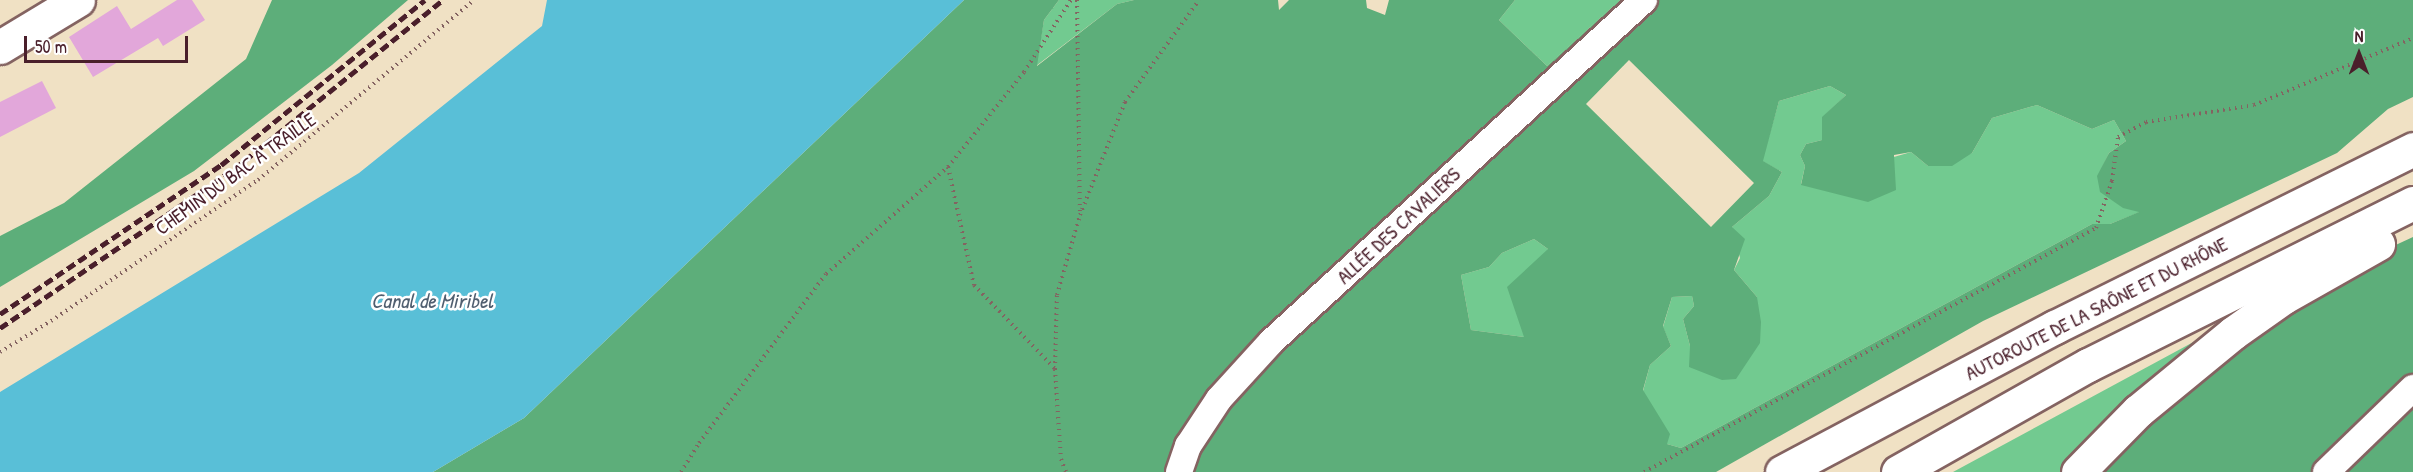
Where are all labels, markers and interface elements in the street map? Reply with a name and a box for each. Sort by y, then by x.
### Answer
scale bar [27,24,190,62]
north arrow [2329,24,2389,84]
text: N [2355,25,2363,47]
text: 50 m [35,34,67,59]
street label: CHEMIN DU BAC À TRAILLE [150,107,320,239]
street label: ALLÉE DES CAVALIERS [1331,162,1465,288]
street label: AUTOROUTE DE LA SAÔNE ET DU RHÔNE [1961,231,2231,385]
water label: Canal de Miribel [371,288,493,314]

